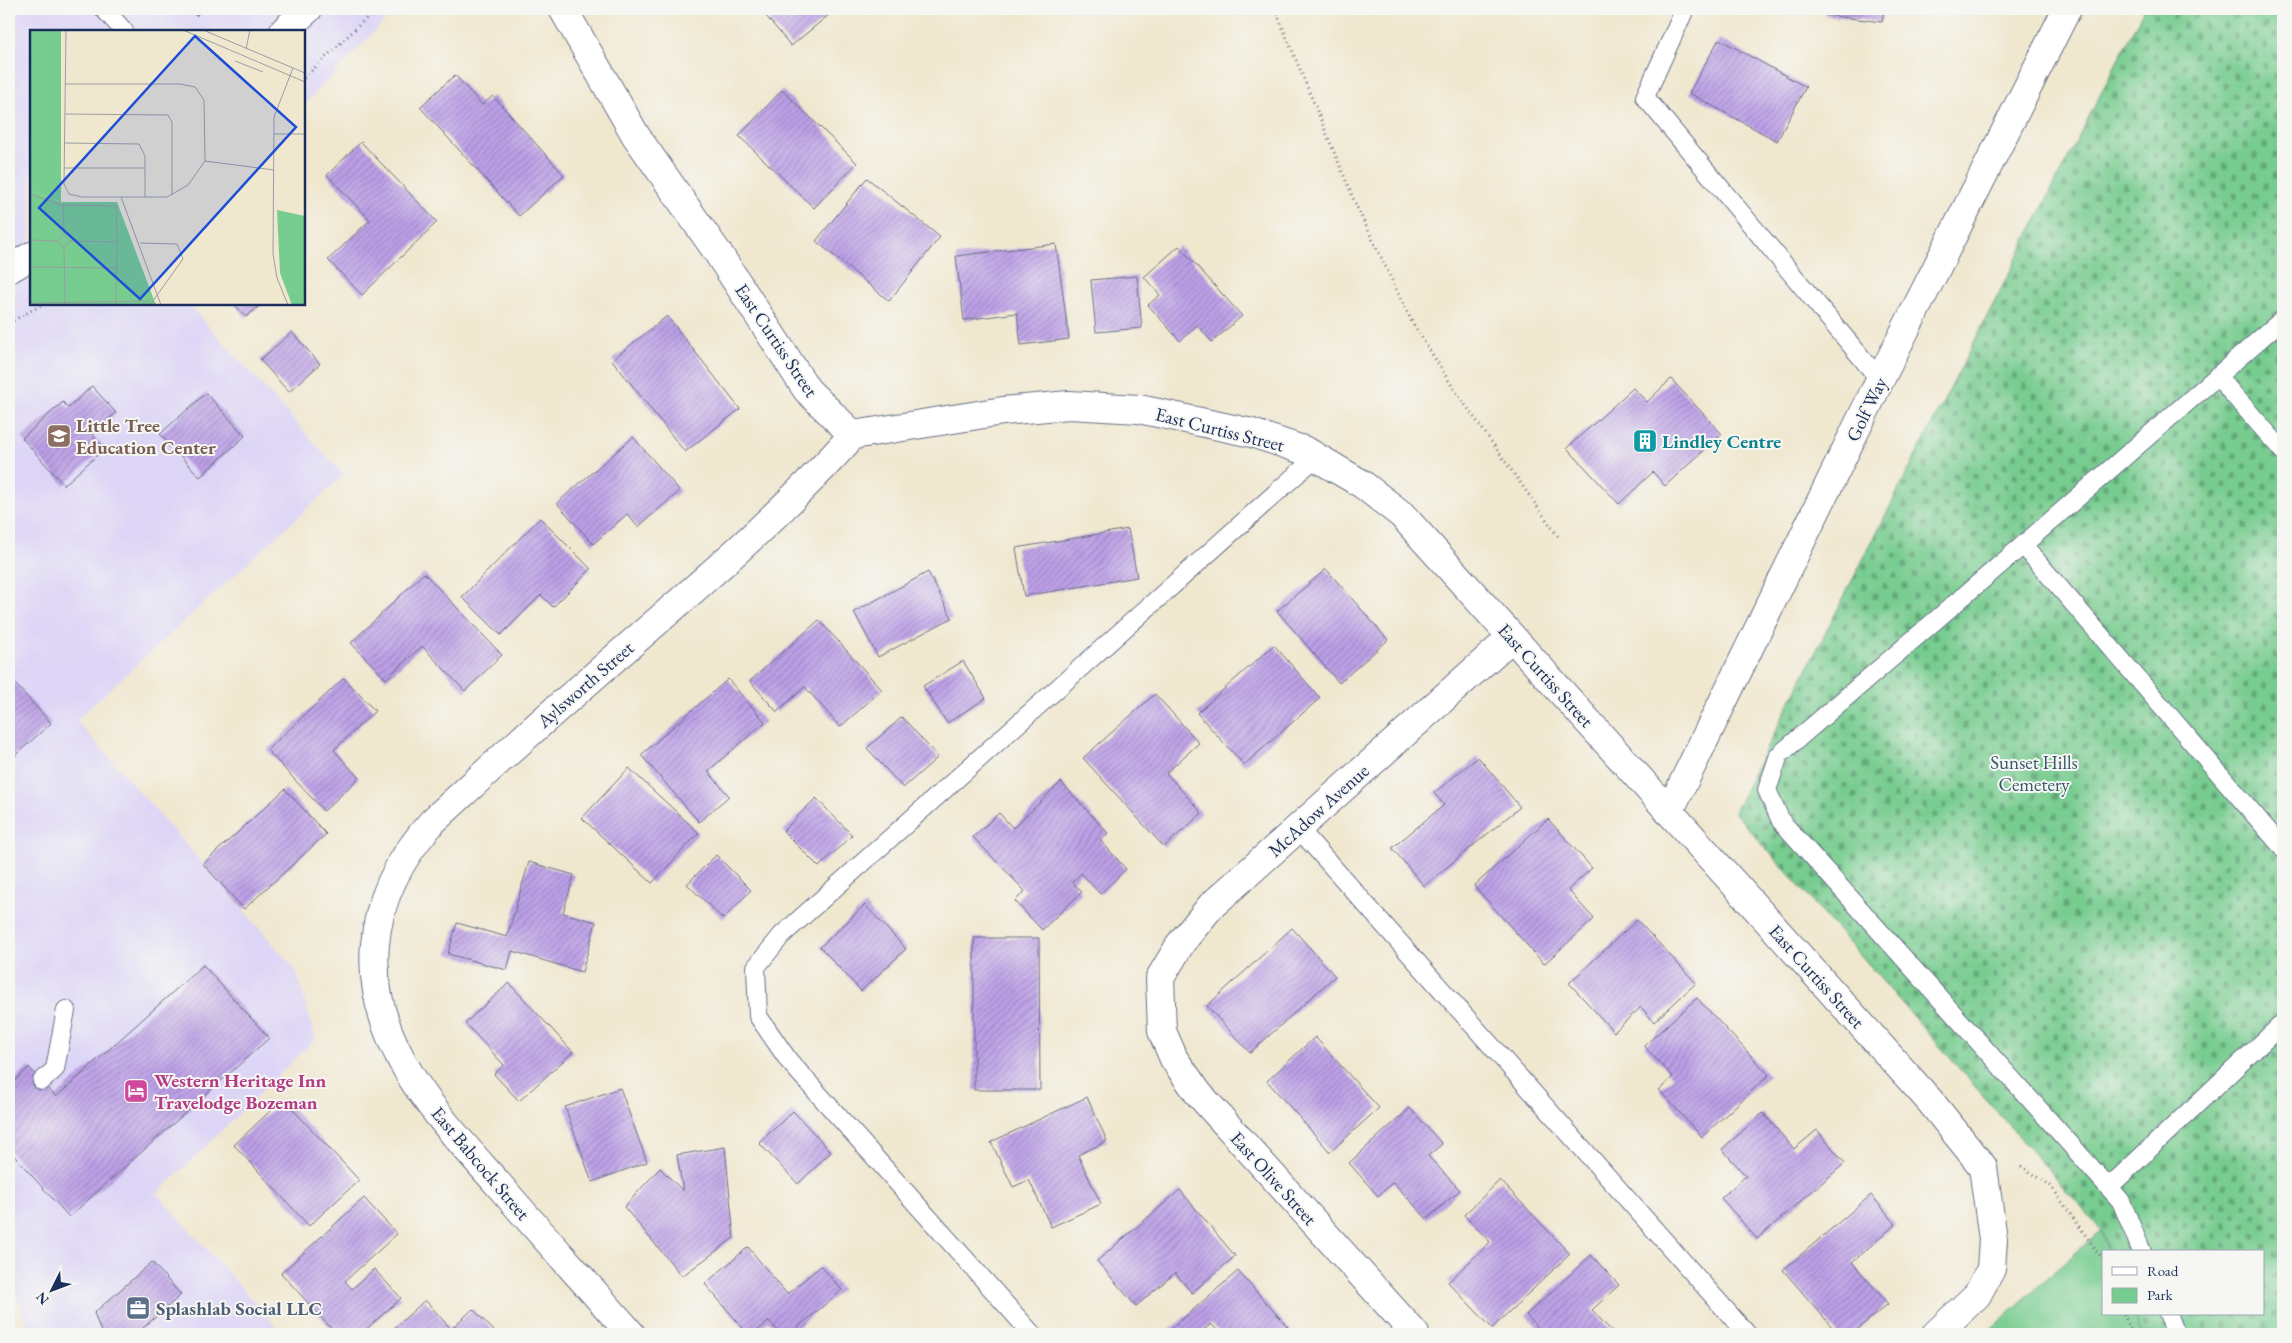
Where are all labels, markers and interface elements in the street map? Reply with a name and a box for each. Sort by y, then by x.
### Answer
inset map [30,30,305,305]
street label: East Curtiss Street [729,279,824,402]
street label: Golf Way [1840,372,1893,446]
street label: East Curtiss Street [1153,401,1287,458]
place label: Little Tree Education Center [76,413,216,460]
school or university icon: Little Tree Education Center [46,423,72,449]
building icon: Lindley Centre [1632,428,1658,454]
place label: Lindley Centre [1662,429,1781,454]
street label: East Curtiss Street [1492,618,1599,733]
street label: Aylsworth Street [531,635,639,734]
park label: Sunset Hills Cemetery [1990,750,2078,797]
street label: McAdow Avenue [1263,758,1374,862]
street label: East Curtiss Street [1763,919,1870,1034]
place label: Western Heritage Inn Travelodge Bozeman [154,1068,327,1115]
hotel icon: Western Heritage Inn Travelodge Bozeman [123,1078,149,1104]
street label: East Babcock Street [426,1101,536,1225]
street label: East Olive Street [1225,1126,1322,1231]
legend [2102,1250,2264,1316]
text: Road [2147,1261,2179,1280]
north arrow [28,1266,78,1316]
text: Park [2147,1285,2174,1304]
text: N [31,1288,53,1309]
office icon: Splashlab Social LLC [125,1295,151,1321]
place label: Splashlab Social LLC [156,1296,322,1321]

